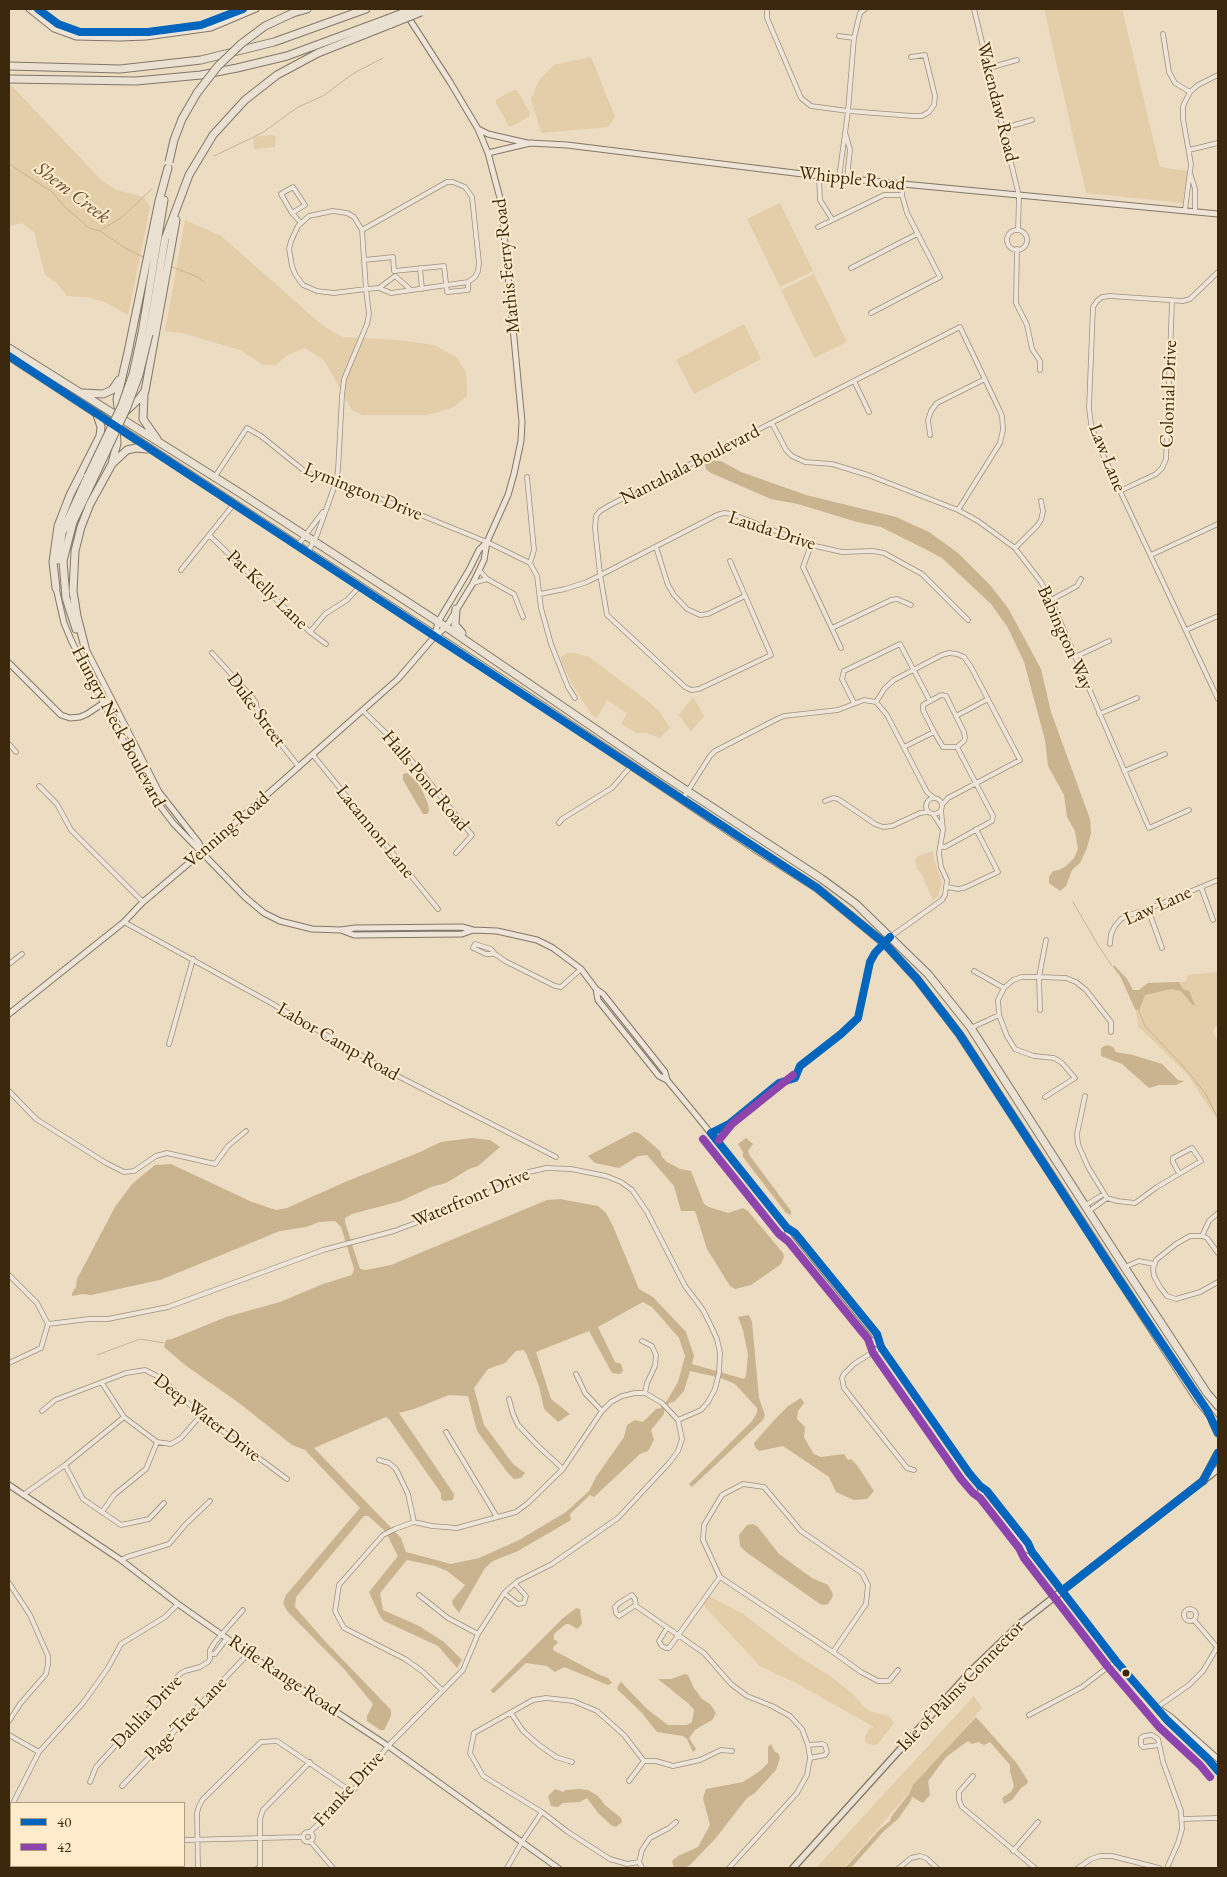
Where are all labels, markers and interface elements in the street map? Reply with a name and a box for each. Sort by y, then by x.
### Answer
street label: Wakendaw Road [971,40,1023,164]
water label: Shem Creek [30,157,114,229]
street label: Whipple Road [798,162,906,196]
street label: Mathis Ferry Road [489,197,525,335]
street label: Colonial Drive [1156,340,1182,448]
street label: Nantahala Boulevard [616,420,764,510]
street label: Law Lane [1083,421,1131,495]
street label: Lymington Drive [300,458,426,526]
street label: Lauda Drive [726,506,818,556]
street label: Pat Kelly Lane [221,545,313,635]
street label: Babington Way [1032,582,1098,694]
street label: Hungry Neck Boulevard [66,643,170,811]
street label: Duke Street [221,668,291,752]
street label: Halls Pond Road [376,726,474,836]
street label: Lacannon Lane [331,781,419,883]
street label: Venning Road [180,787,274,873]
street label: Law Lane [1121,881,1195,931]
street label: Labor Camp Road [273,998,403,1086]
street label: Waterfront Drive [409,1163,533,1233]
street label: Deep Water Drive [149,1369,265,1467]
street label: Isle of Palms Connector [892,1616,1030,1756]
street label: Rifle Range Road [224,1630,344,1722]
unlabelled marker [1121,1668,1131,1678]
street label: Dahlia Drive [107,1670,187,1754]
street label: Page Tree Lane [140,1672,232,1766]
street label: Franke Drive [309,1746,389,1832]
legend [10,1802,185,1867]
text: 40 [57,1812,71,1831]
text: 42 [57,1837,71,1856]

